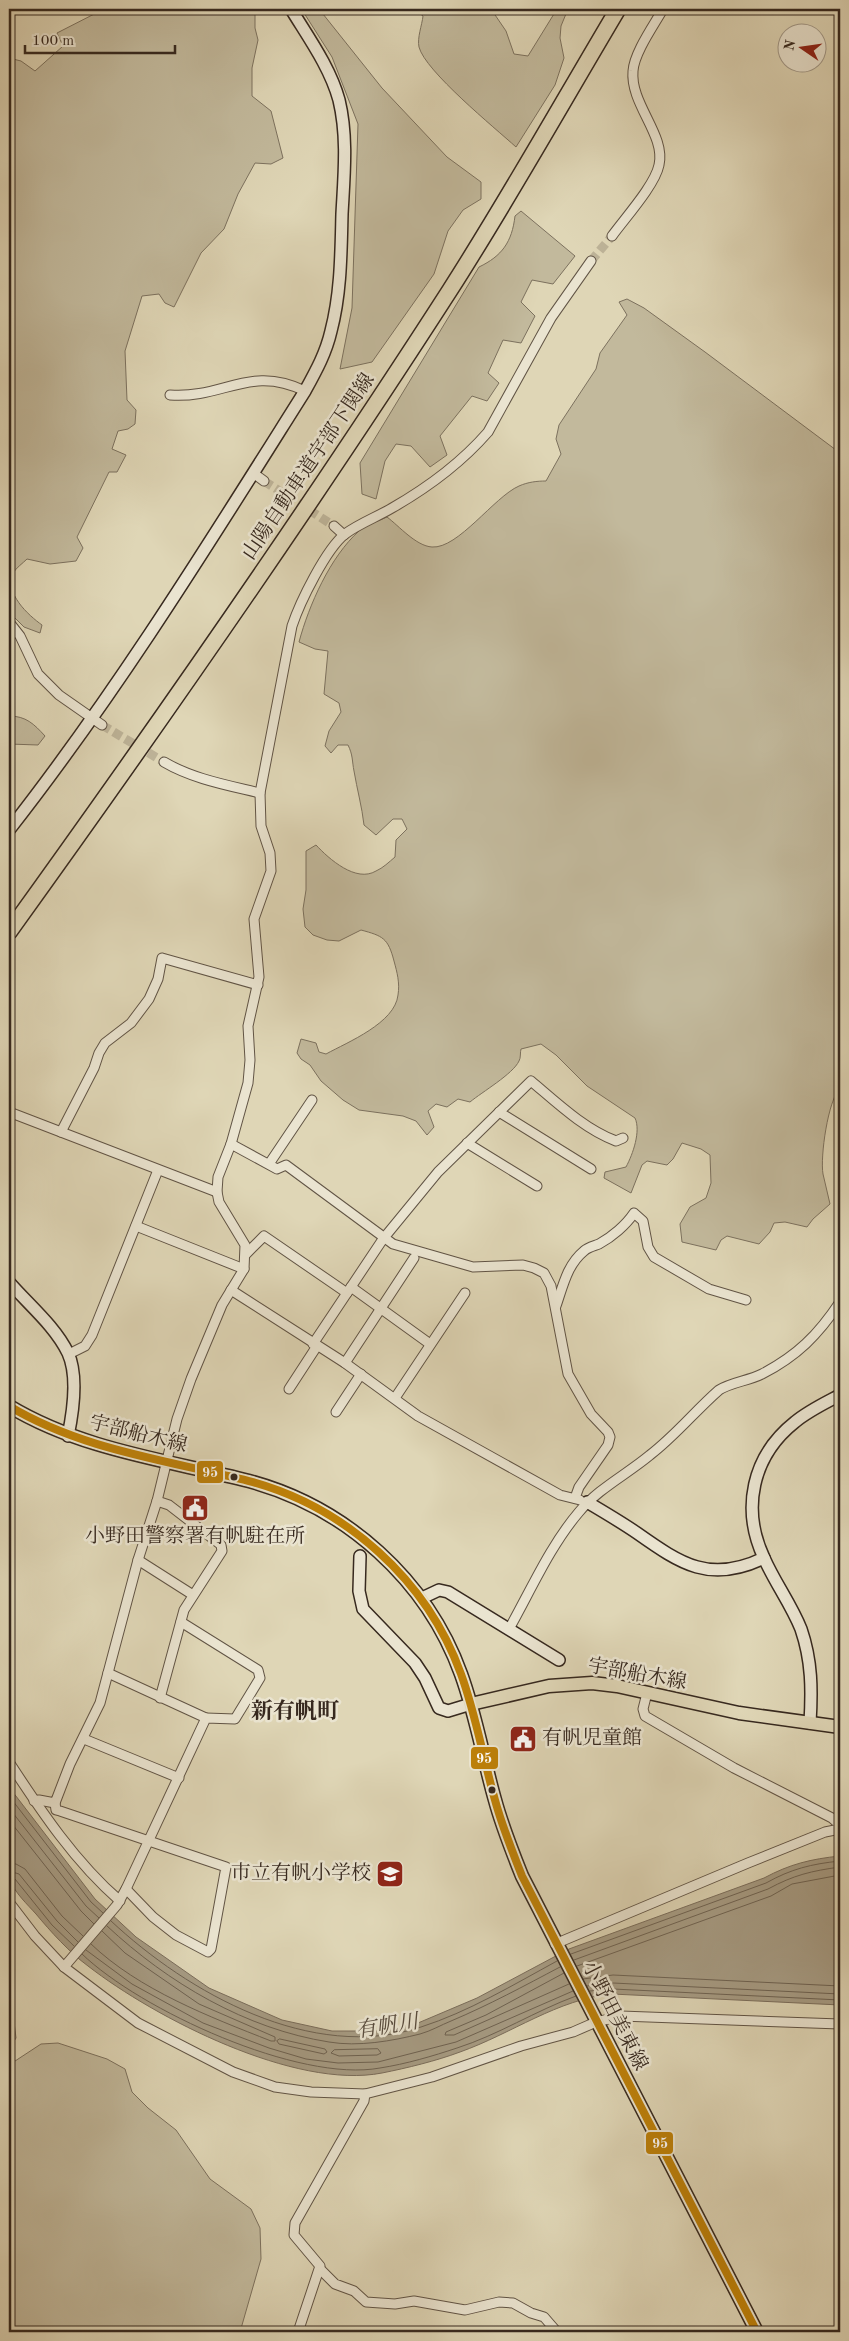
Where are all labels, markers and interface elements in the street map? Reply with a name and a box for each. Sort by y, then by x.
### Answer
scale bar [25,22,175,54]
north arrow [776,22,826,72]
text: 100 m [32,34,74,49]
text: N [782,38,798,52]
street label: 山陽自動車道宇部下関線 [238,369,379,564]
street label: 宇部船木線 [87,1411,189,1457]
line badge: 95 [196,1460,224,1484]
text: 95 [202,1466,218,1480]
unlabelled marker [229,1472,239,1482]
public building icon: 小野田警察署有帆駐在所 [180,1493,210,1523]
place label: 小野田警察署有帆駐在所 [85,1525,305,1547]
street label: 宇部船木線 [586,1654,688,1694]
district label: 新有帆町 [251,1699,339,1723]
public building icon: 有帆児童館 [508,1724,538,1754]
place label: 有帆児童館 [542,1727,642,1749]
line badge: 95 [470,1746,499,1770]
text: 95 [476,1752,492,1766]
unlabelled marker [487,1785,497,1795]
school or university icon: 市立有帆小学校 [375,1859,405,1889]
place label: 市立有帆小学校 [231,1862,371,1884]
street label: 小野田美東線 [578,1957,652,2074]
water label: 有帆川 [354,2009,422,2042]
line badge: 95 [645,2131,674,2155]
text: 95 [652,2137,668,2151]

